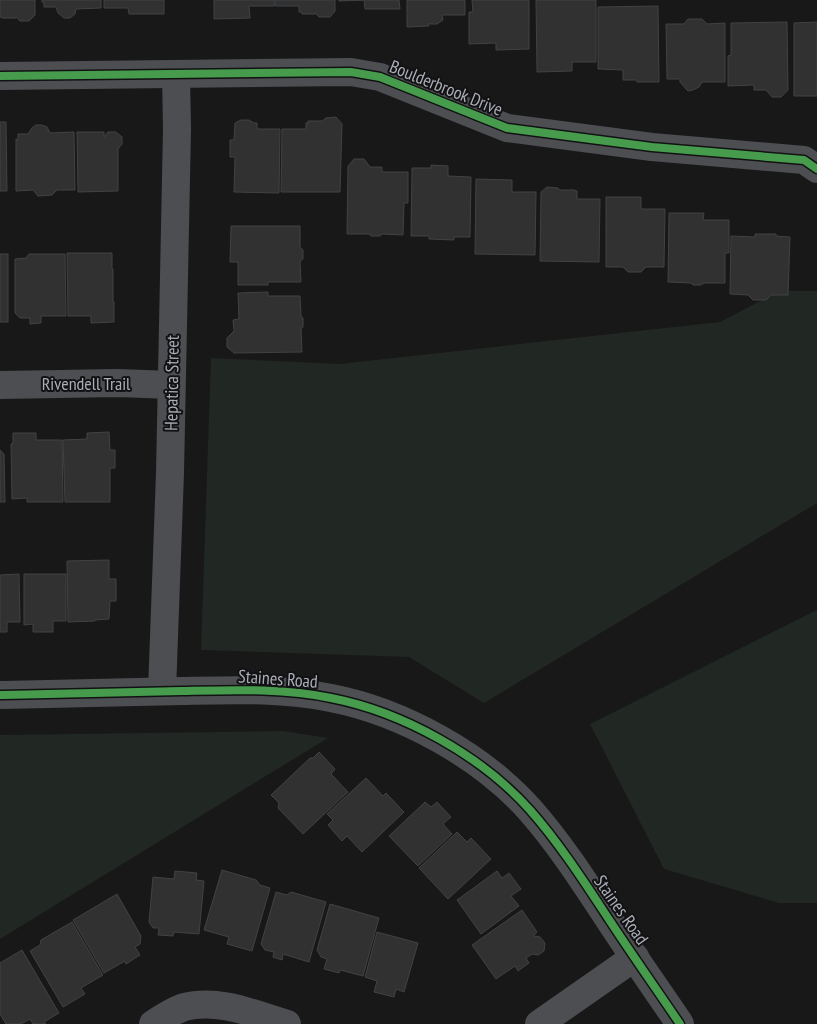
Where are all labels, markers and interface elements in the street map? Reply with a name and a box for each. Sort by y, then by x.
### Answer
street label: Boulderbrook Drive [386,54,506,121]
street label: Hepatica Street [159,335,184,431]
street label: Rivendell Trail [42,372,131,395]
street label: Staines Road [237,664,319,693]
street label: Staines Road [589,870,654,949]

